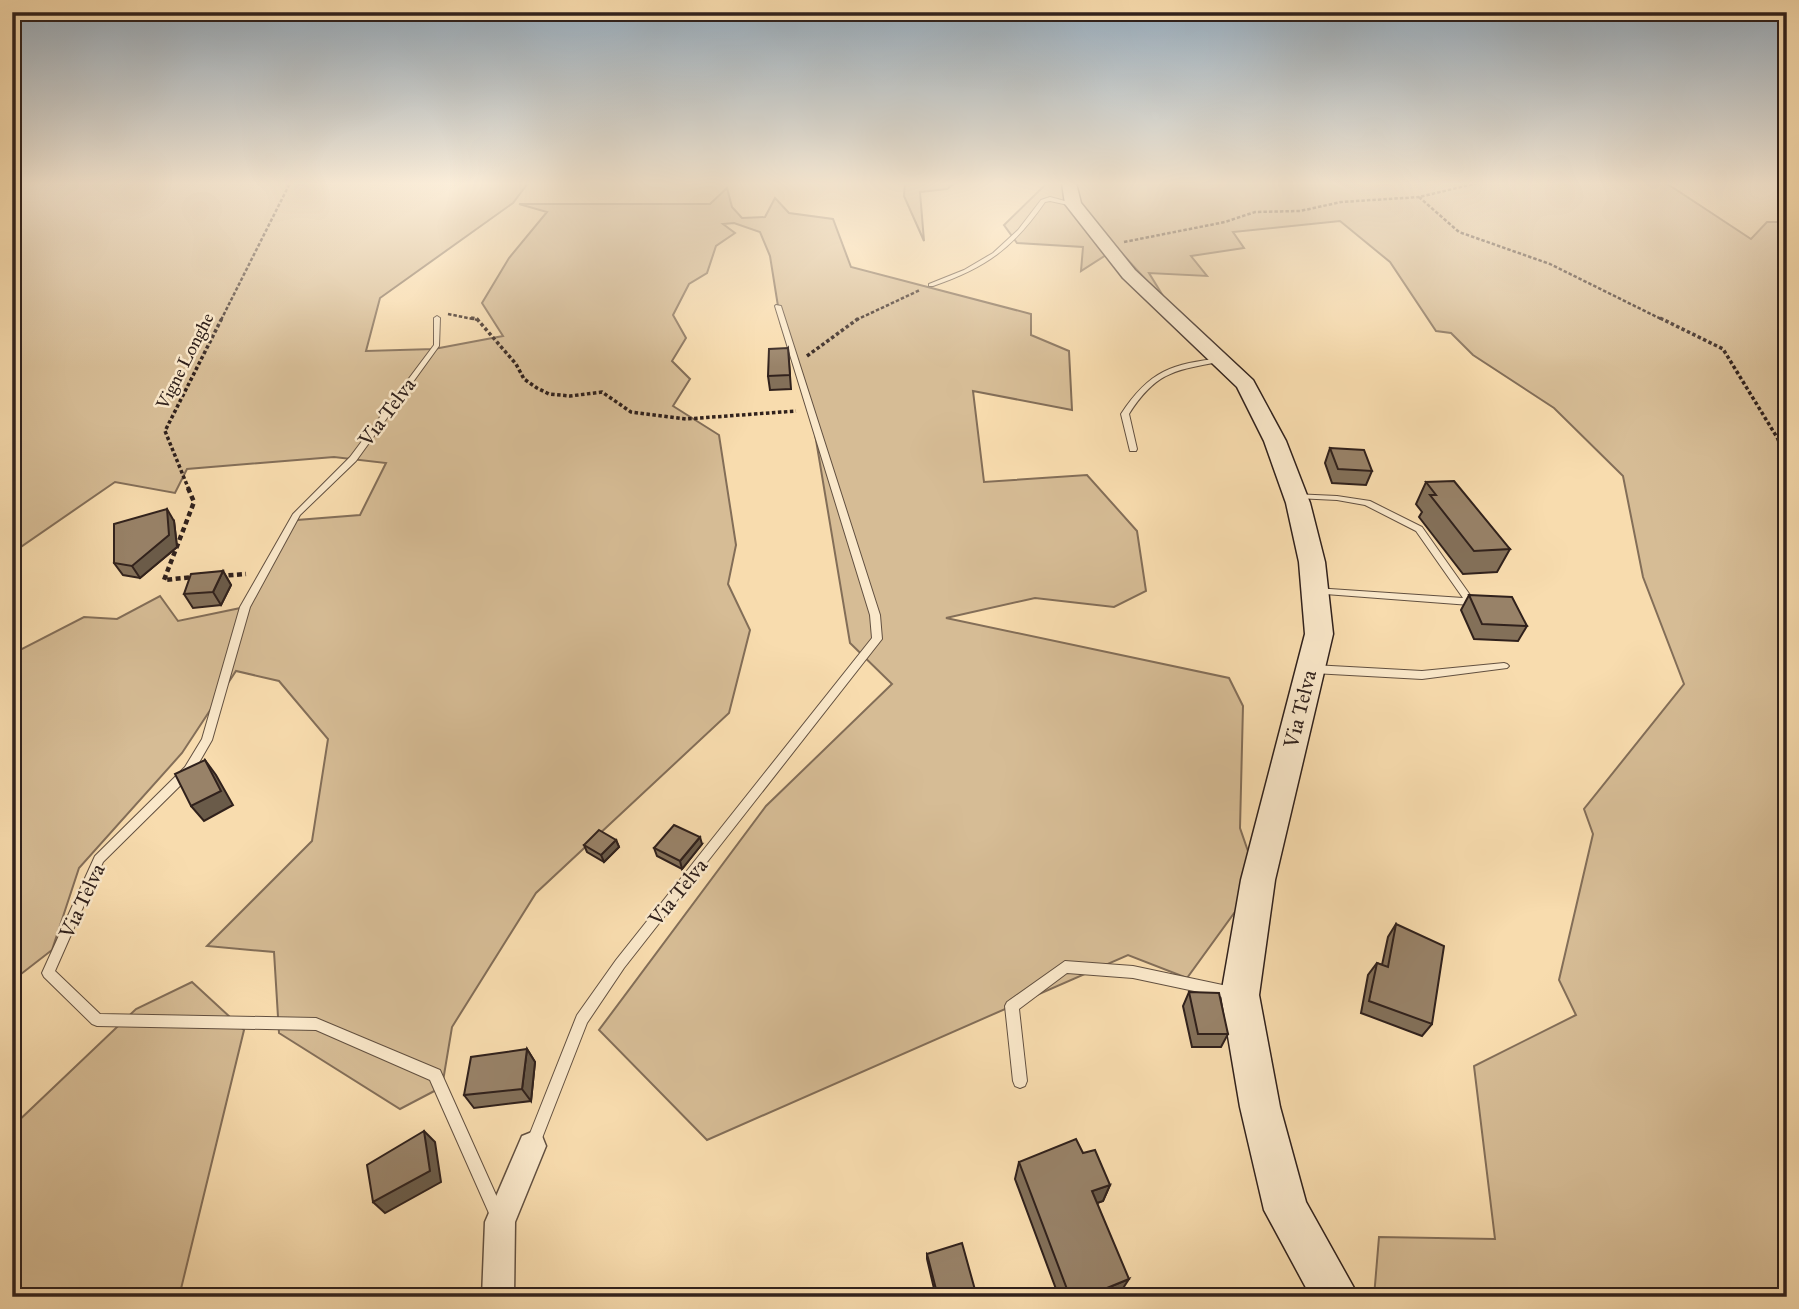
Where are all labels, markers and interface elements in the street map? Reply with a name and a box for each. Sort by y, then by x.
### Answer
street label: Vigne Longhe [151,309,220,414]
street label: Via Telva [352,372,421,452]
street label: Via Telva [1278,667,1322,752]
street label: Via Telva [642,853,713,932]
street label: Via Telva [53,859,111,943]

